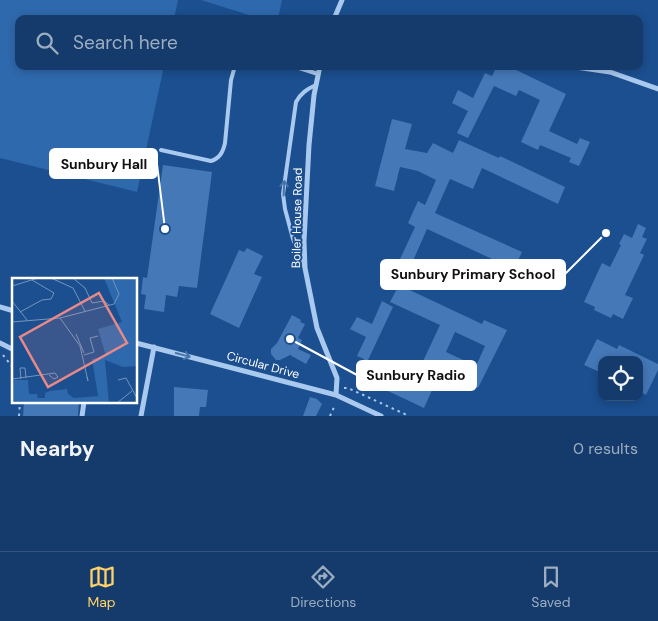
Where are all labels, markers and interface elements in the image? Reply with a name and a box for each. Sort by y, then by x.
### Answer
search box [15,15,643,70]
icon: search [33,29,61,57]
text: Search here [73,30,178,55]
callout: Sunbury Hall [50,149,157,178]
text: Sunbury Hall [61,155,147,173]
street label: Boiler House Road [288,168,306,268]
one-way arrow [280,180,289,196]
callout: Sunbury Primary School [381,260,565,289]
text: Sunbury Primary School [391,265,555,283]
inset map [12,278,138,404]
street label: Circular Drive [225,348,301,382]
one-way arrow [175,351,191,360]
map controls [598,356,643,401]
button: locate [598,356,643,401]
callout: Sunbury Radio [357,361,476,390]
text: Sunbury Radio [366,366,466,384]
text: Nearby [20,435,94,463]
text: 0 results [573,438,638,459]
tab: Map [87,563,116,611]
tab: Directions [291,563,356,611]
tab: Saved [531,563,571,611]

